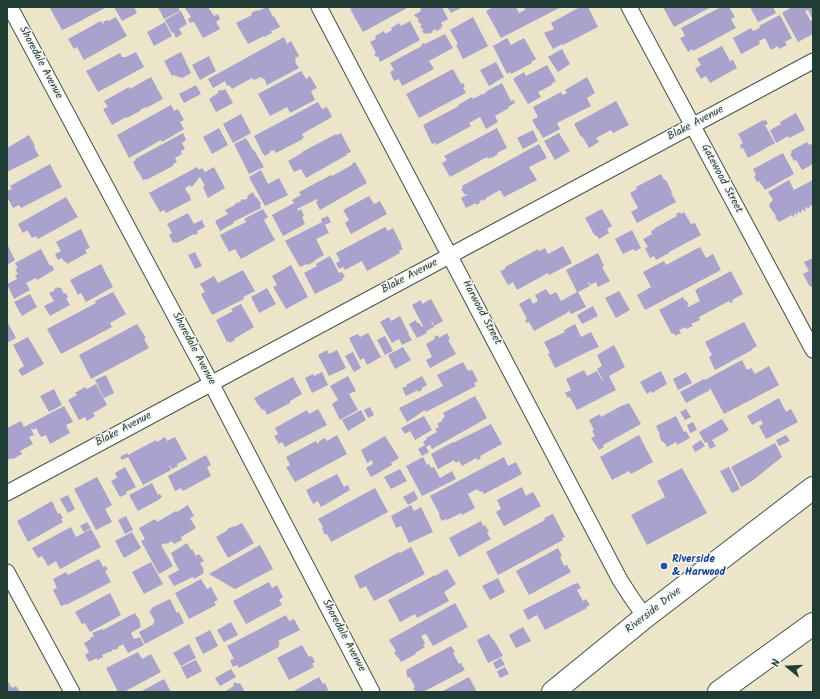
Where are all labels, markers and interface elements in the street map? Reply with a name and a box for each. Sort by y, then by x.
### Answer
street label: Shoredale Avenue [15,24,65,102]
street label: Blake Avenue [666,104,726,144]
street label: Gatewood Street [697,142,745,216]
street label: Blake Avenue [380,257,440,297]
street label: Harwood Street [458,278,504,348]
street label: Shoredale Avenue [168,310,218,388]
street label: Blake Avenue [94,410,154,450]
place label: Riverside & Harwood [672,553,725,579]
marker: Riverside & Harwood [659,561,669,571]
street label: Riverside Drive [623,585,685,637]
street label: Shoredale Avenue [318,597,368,675]
north arrow [768,647,808,687]
text: N [767,657,786,669]

